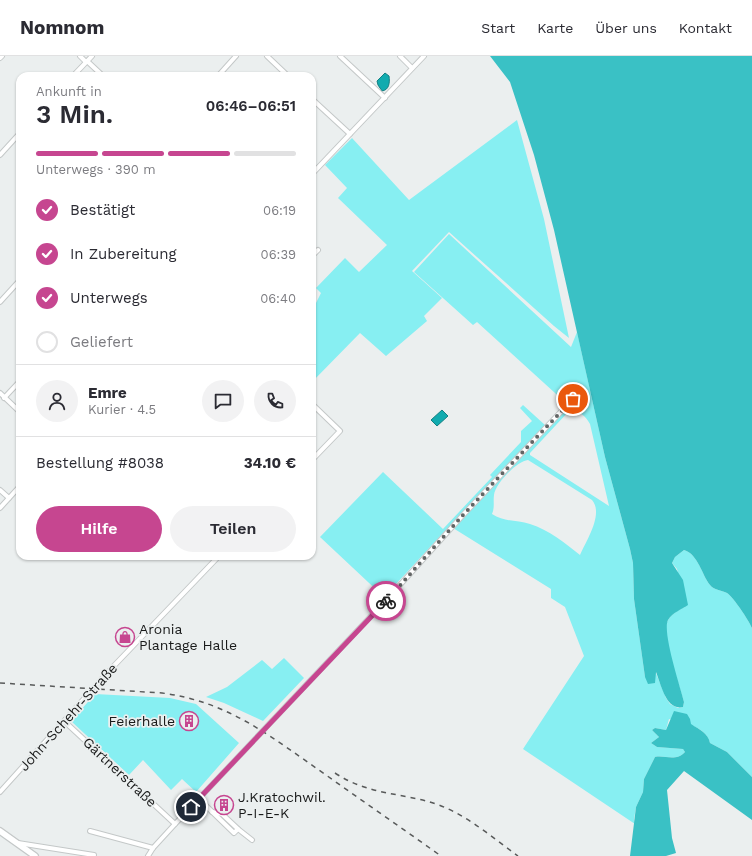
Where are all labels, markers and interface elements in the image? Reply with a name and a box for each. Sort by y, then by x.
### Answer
text: Nomnom [20,16,104,39]
text: Start [481,20,515,36]
text: Karte [537,20,573,36]
text: Über uns [595,20,657,36]
text: Kontakt [679,20,732,36]
text: Ankunft in [36,84,102,99]
text: 06:46–06:51 [206,97,296,115]
text: 3 Min. [36,99,113,129]
text: Unterwegs · 390 m [36,162,156,177]
icon: check [36,199,58,221]
text: Bestätigt [70,201,135,219]
text: 06:19 [263,203,296,218]
icon: check [36,243,58,265]
text: In Zubereitung [70,245,177,263]
text: 06:39 [261,247,296,262]
icon: check [36,287,58,309]
text: Unterwegs [70,289,148,307]
text: 06:40 [260,291,296,306]
text: Geliefert [70,333,133,351]
button: person [36,380,78,422]
button: chat [202,380,244,422]
button: phone [254,380,296,422]
pin [556,382,590,416]
text: Emre [88,384,127,402]
icon: bag [562,388,584,410]
text: Kurier · 4.5 [88,402,156,417]
text: Bestellung #8038 [36,454,164,472]
text: 34.10 € [244,454,296,472]
button: Hilfe [36,506,162,552]
button: Teilen [170,506,296,552]
courier [366,581,406,621]
icon: bike [375,590,397,612]
place label: Aronia Plantage Halle [139,621,237,653]
shop icon: Aronia Plantage Halle [114,626,136,648]
street label: John-Schehr-Straße [16,660,120,774]
building icon: Feierhalle [178,710,200,732]
place label: Feierhalle [108,713,175,729]
street label: Gärtnerstraße [80,734,160,810]
place label: J.Kratochwil. P-I-E-K [238,789,326,821]
pin [174,790,208,824]
building icon: J.Kratochwil. P-I-E-K [213,794,235,816]
icon: home [180,796,202,818]

